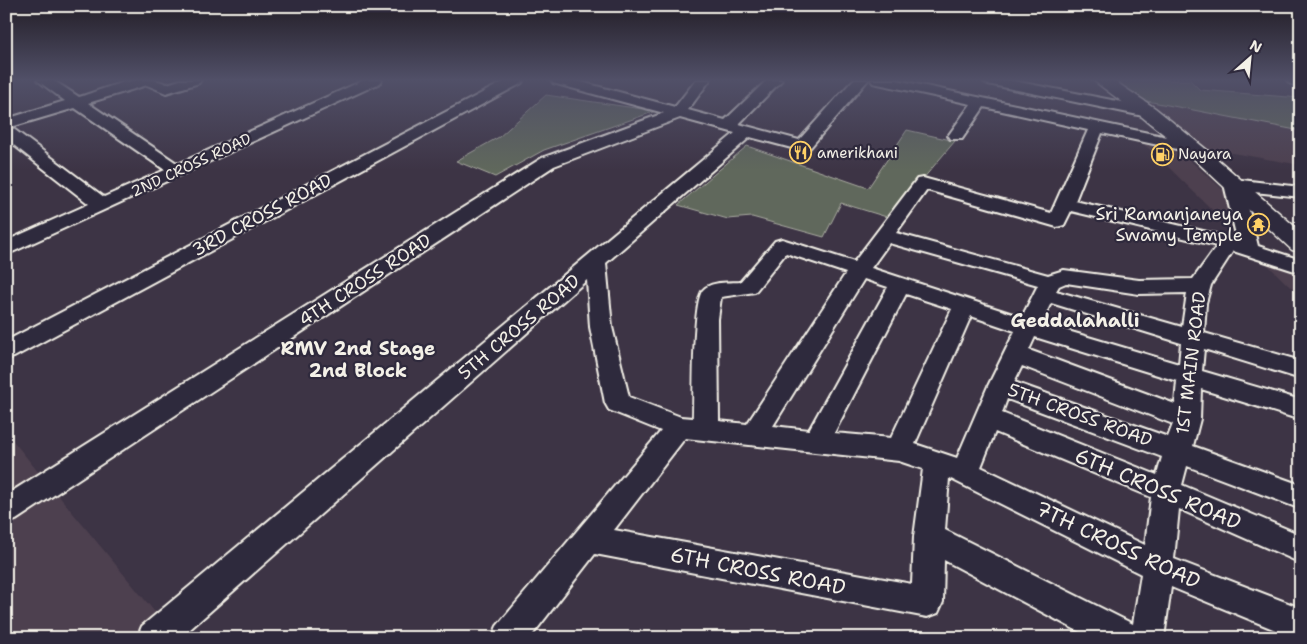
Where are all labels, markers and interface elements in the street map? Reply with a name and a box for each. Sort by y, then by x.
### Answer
north arrow [1224,32,1274,82]
text: N [1247,36,1265,57]
street label: 2ND CROSS ROAD [128,128,254,202]
restaurant icon: amerikhani [789,141,813,165]
fuel station icon: Nayara [1150,142,1174,166]
place label: amerikhani [817,143,898,163]
place label: Nayara [1178,144,1232,164]
street label: 3RD CROSS ROAD [188,168,336,262]
place label: Sri Ramanjaneya Swamy Temple [1095,202,1243,247]
temple icon: Sri Ramanjaneya Swamy Temple [1247,212,1271,236]
street label: 4TH CROSS ROAD [294,228,436,332]
street label: 5TH CROSS ROAD [453,269,585,385]
street label: 1ST MAIN ROAD [1170,290,1212,436]
district label: Geddalahalli [1011,308,1140,333]
district label: RMV 2nd Stage 2nd Block [281,336,435,383]
street label: 5TH CROSS ROAD [1004,378,1156,452]
street label: 6TH CROSS ROAD [1071,441,1245,537]
street label: 7TH CROSS ROAD [1031,495,1205,595]
street label: 6TH CROSS ROAD [668,540,848,602]

